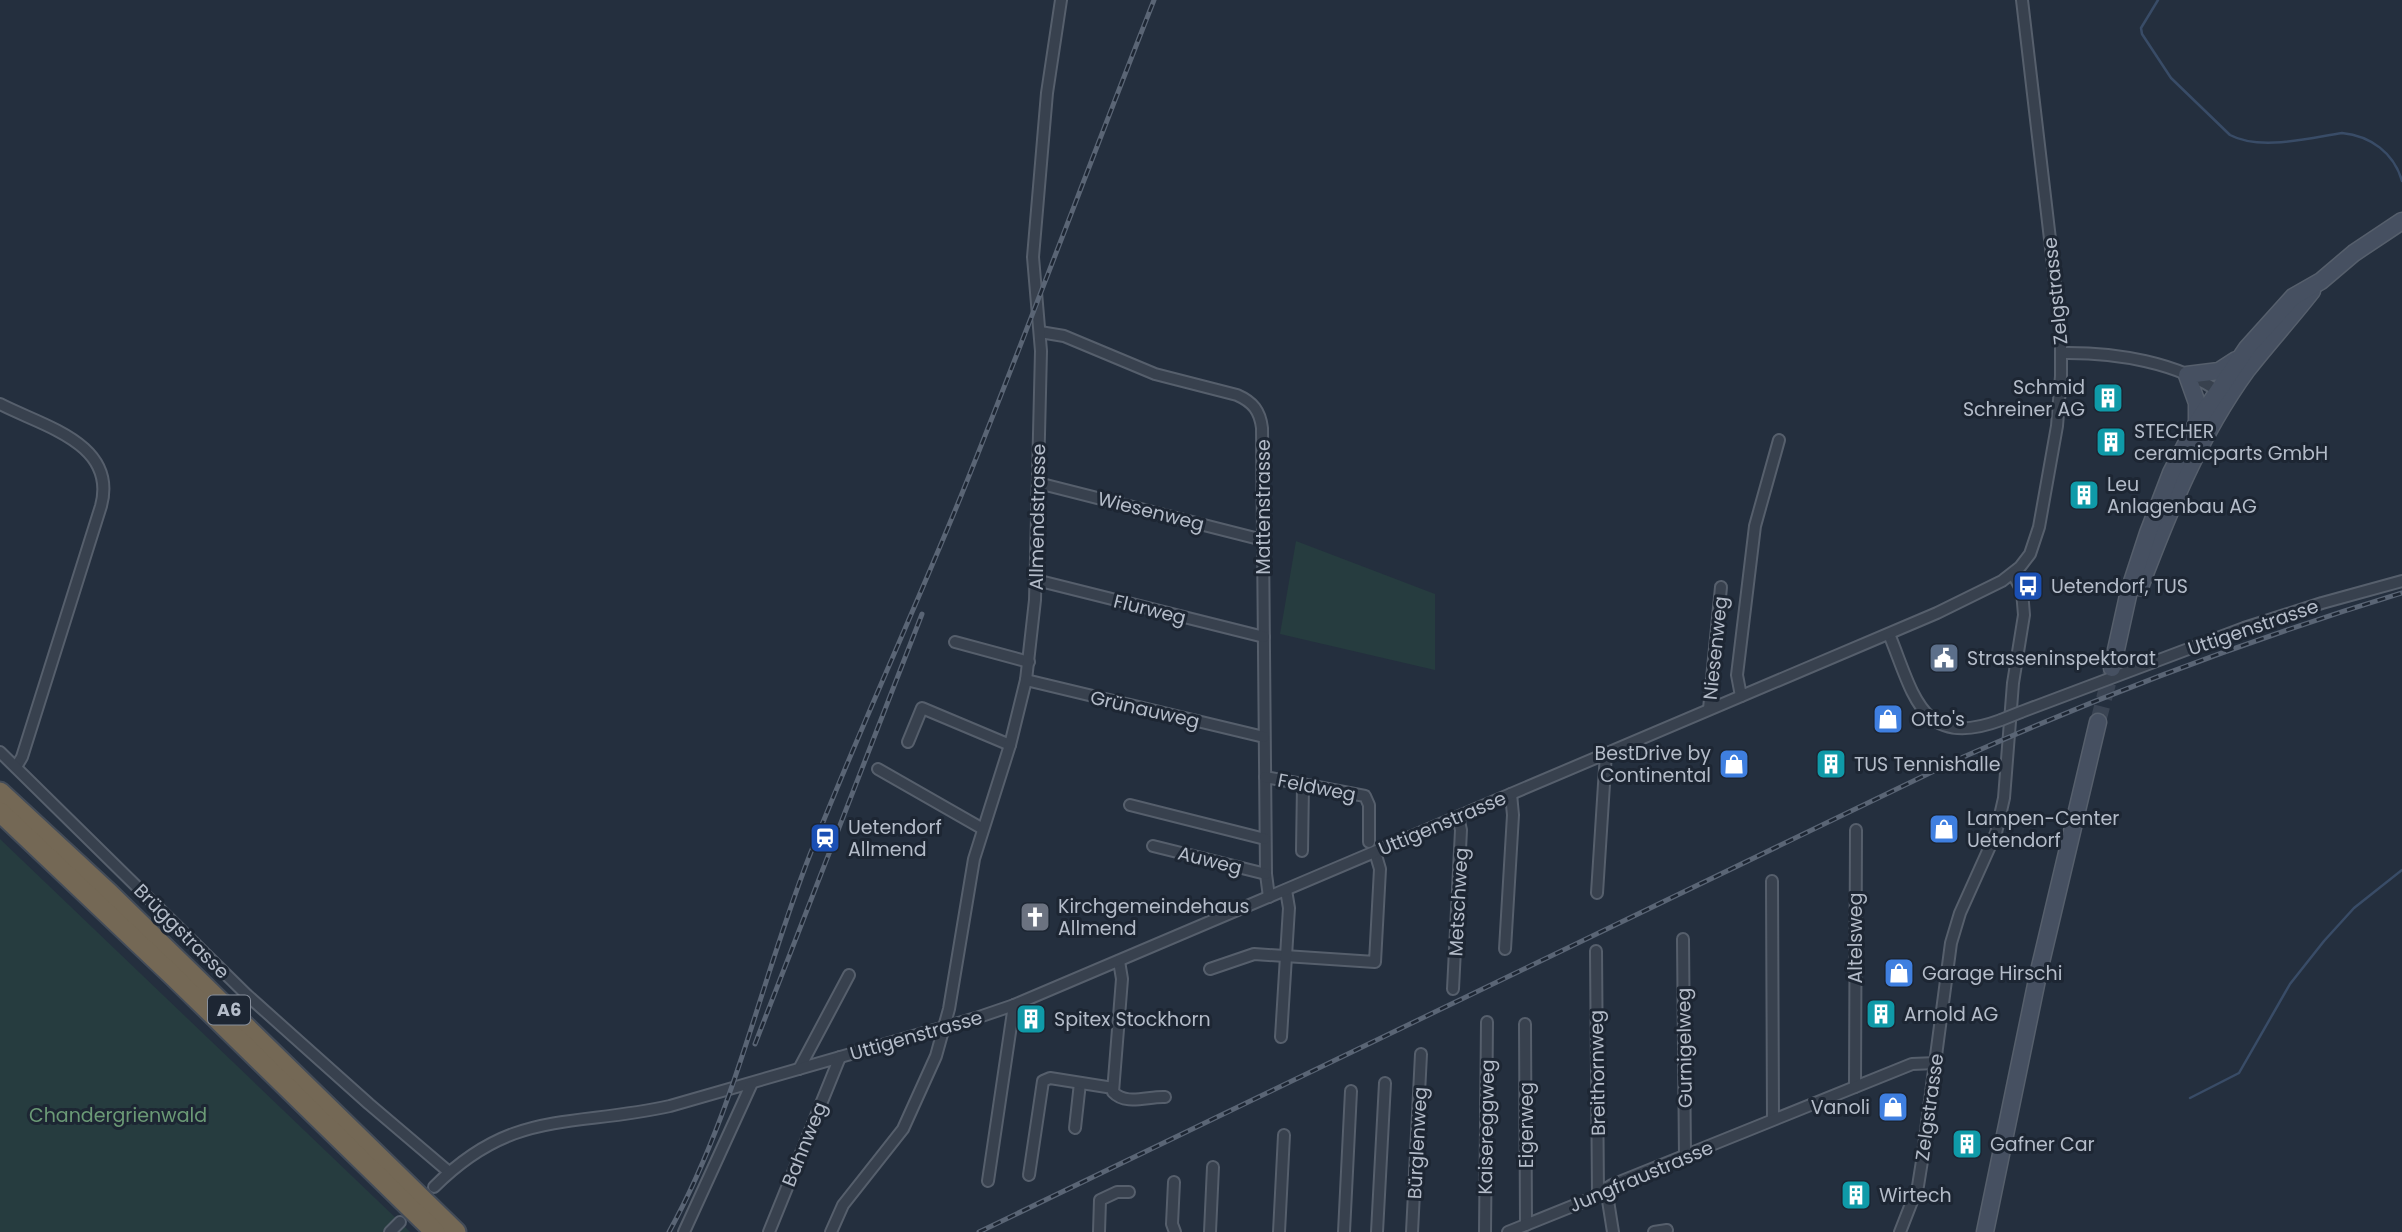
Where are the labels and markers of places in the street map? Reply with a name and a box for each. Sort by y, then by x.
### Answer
place label: Schmid Schreiner AG [1963,374,2085,423]
building icon: Schmid Schreiner AG [2091,381,2125,415]
place label: STECHER ceramicparts GmbH [2134,418,2328,467]
building icon: STECHER ceramicparts GmbH [2094,425,2128,459]
place label: Leu Anlagenbau AG [2107,471,2257,520]
building icon: Leu Anlagenbau AG [2067,478,2101,512]
bus stop icon: Uetendorf, TUS [2011,569,2045,603]
place label: Uetendorf, TUS [2051,573,2188,600]
public building icon: Strasseninspektorat [1927,641,1961,675]
place label: Strasseninspektorat [1967,645,2156,672]
shop icon: Otto's [1871,702,1905,736]
place label: Otto's [1911,706,1965,733]
place label: BestDrive by Continental [1594,740,1711,789]
shop icon: BestDrive by Continental [1717,747,1751,781]
building icon: TUS Tennishalle [1814,747,1848,781]
place label: TUS Tennishalle [1854,751,2000,778]
place label: Lampen-Center Uetendorf [1967,805,2119,854]
shop icon: Lampen-Center Uetendorf [1927,812,1961,846]
place label: Uetendorf Allmend [848,814,942,863]
station icon: Uetendorf Allmend [808,821,842,855]
place label: Kirchgemeindehaus Allmend [1058,893,1249,942]
church icon: Kirchgemeindehaus Allmend [1018,900,1052,934]
shop icon: Garage Hirschi [1882,956,1916,990]
place label: Garage Hirschi [1922,960,2062,987]
building icon: Arnold AG [1864,997,1898,1031]
place label: Arnold AG [1904,1001,1998,1028]
building icon: Spitex Stockhorn [1014,1002,1048,1036]
place label: Spitex Stockhorn [1054,1006,1211,1033]
shop icon: Vanoli [1876,1090,1910,1124]
place label: Vanoli [1811,1094,1870,1121]
building icon: Gafner Car [1950,1127,1984,1161]
place label: Gafner Car [1990,1131,2095,1158]
building icon: Wirtech [1839,1178,1873,1212]
place label: Wirtech [1879,1182,1952,1209]

